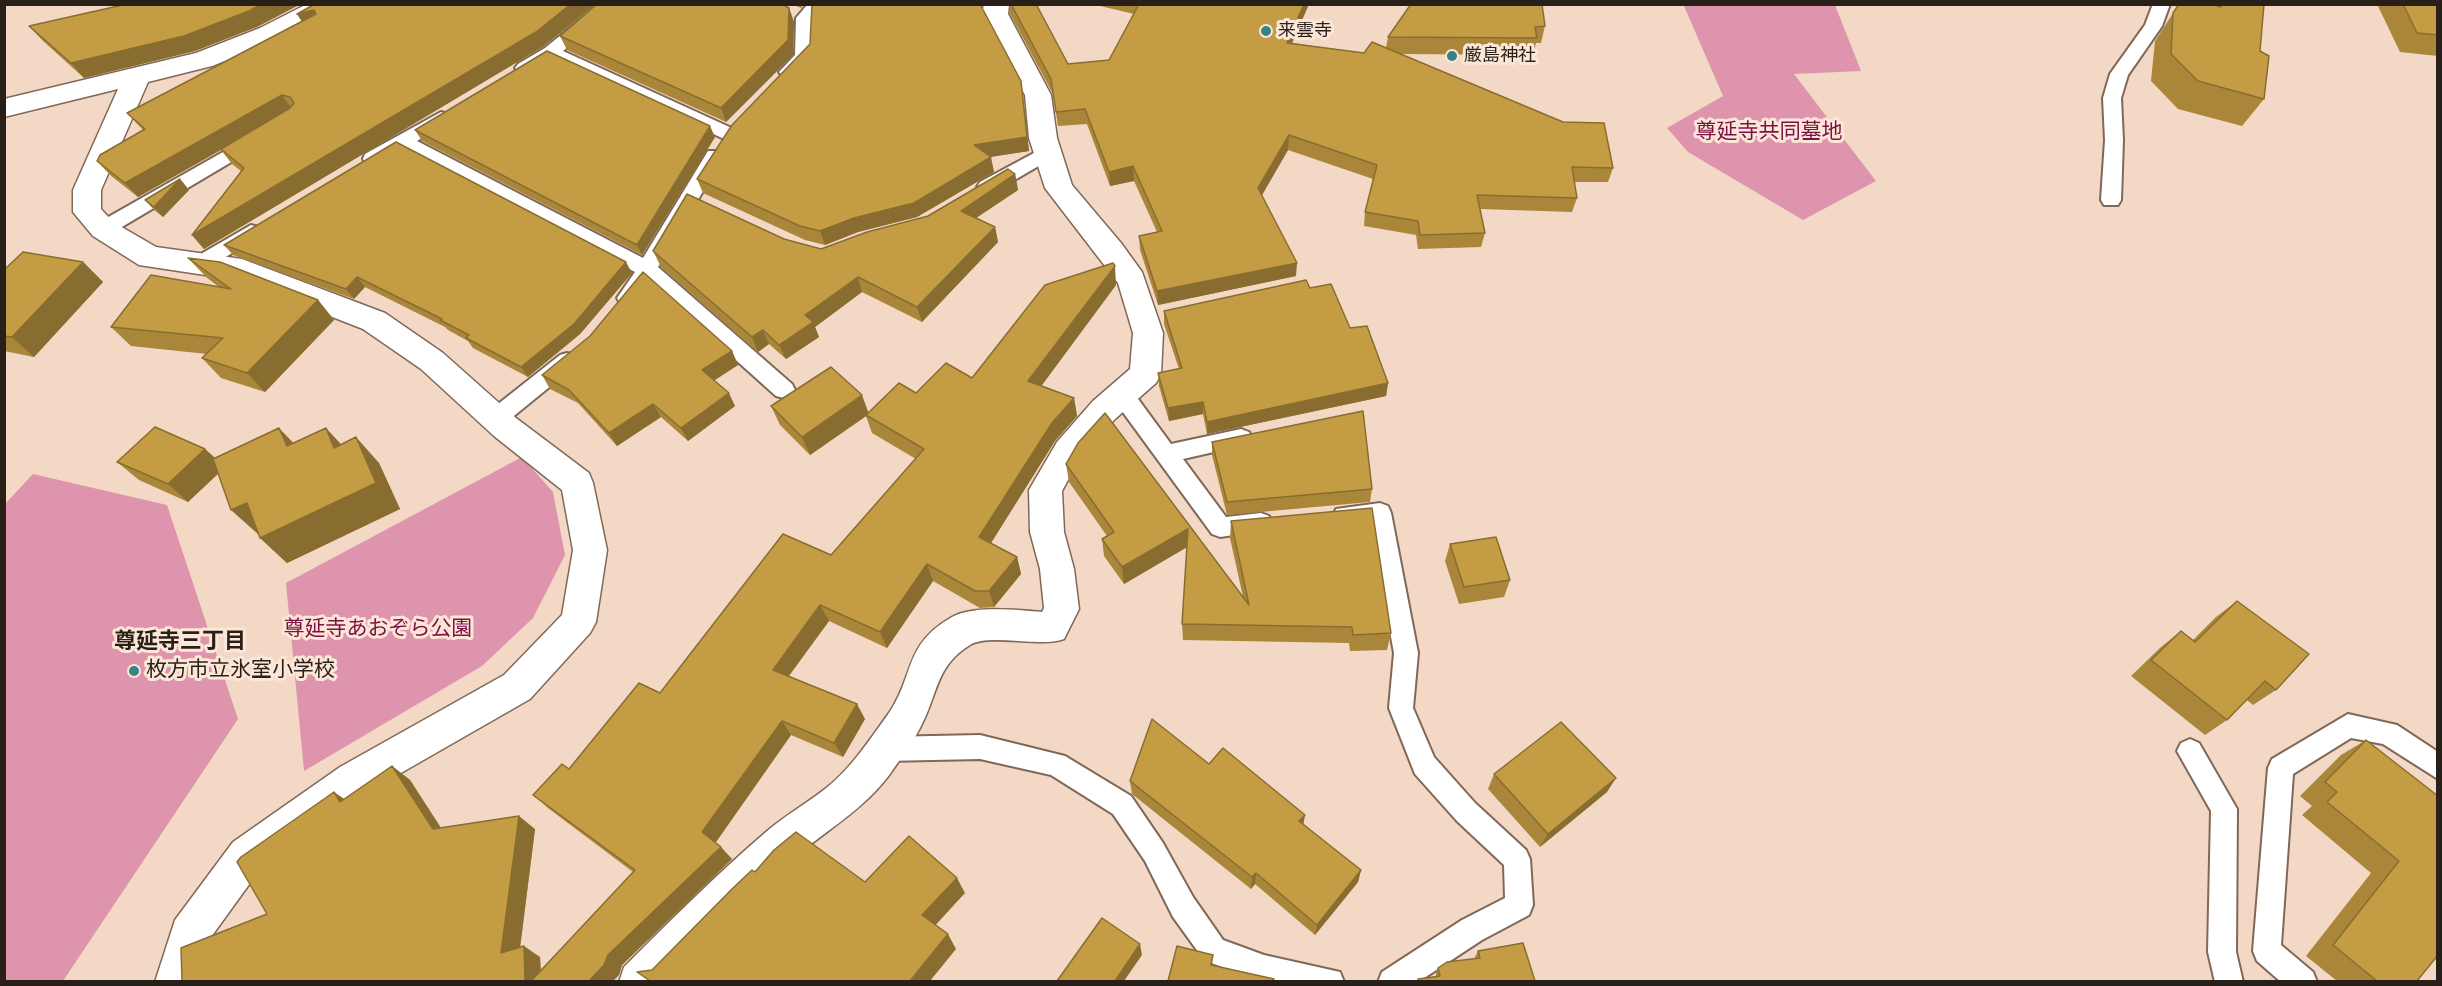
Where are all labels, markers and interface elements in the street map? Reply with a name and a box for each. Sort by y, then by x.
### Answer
place label: 来雲寺 [1278,20,1332,42]
marker: 来雲寺 [1259,24,1273,38]
place label: 厳島神社 [1464,45,1536,67]
marker: 厳島神社 [1445,49,1459,63]
park label: 尊延寺共同墓地 [1696,120,1842,146]
park label: 尊延寺あおぞら公園 [284,617,472,643]
district label: 尊延寺三丁目 [114,629,246,655]
place label: 枚方市立氷室小学校 [146,658,335,684]
marker: 枚方市立氷室小学校 [127,664,141,678]

